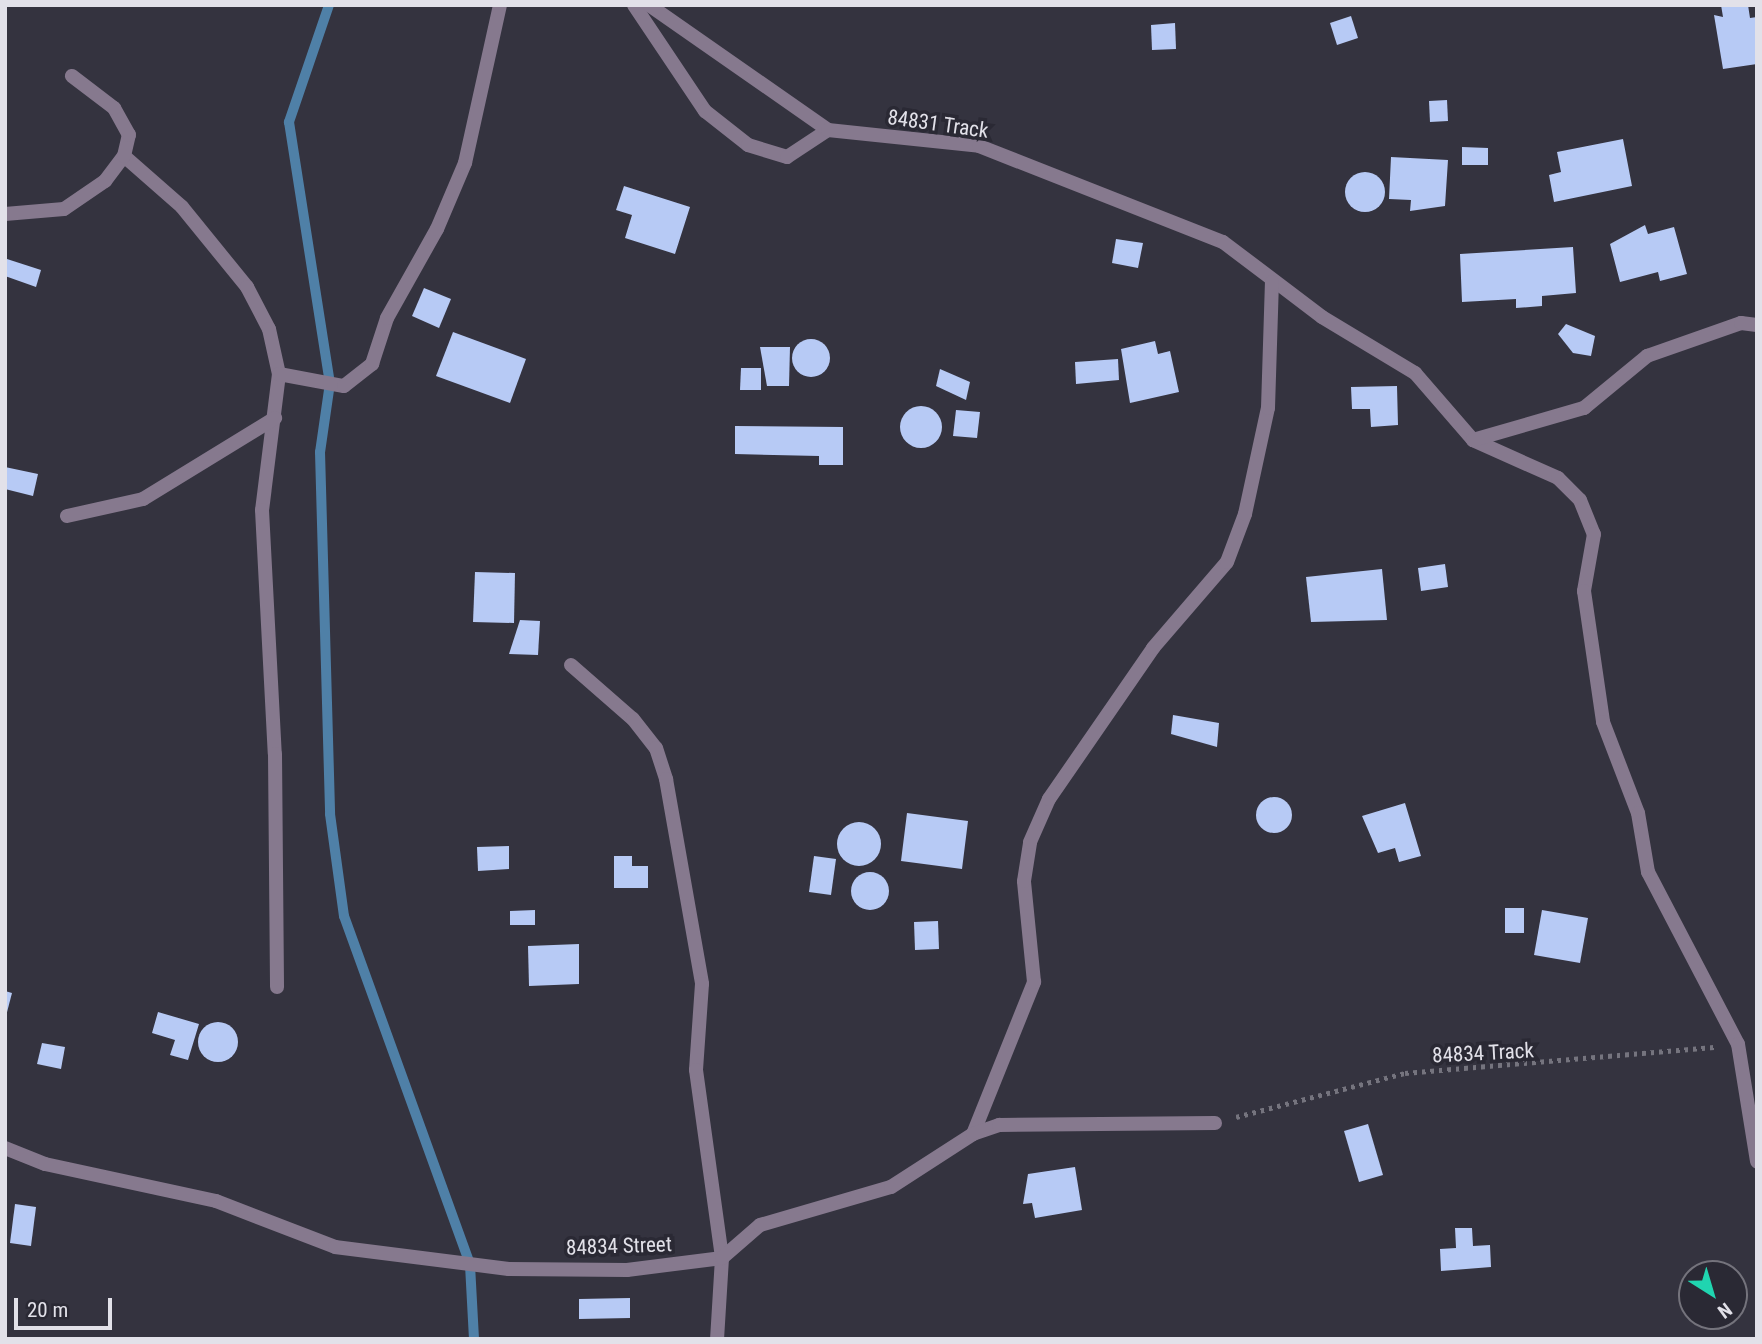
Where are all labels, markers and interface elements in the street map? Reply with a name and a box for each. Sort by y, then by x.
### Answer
street label: 84831 Track [886,104,990,144]
street label: 84834 Track [1431,1038,1535,1068]
street label: 84834 Street [566,1232,672,1260]
north arrow [1678,1260,1748,1330]
scale bar [18,1284,116,1328]
text: 20 m [27,1298,68,1322]
text: N [1713,1298,1736,1323]

